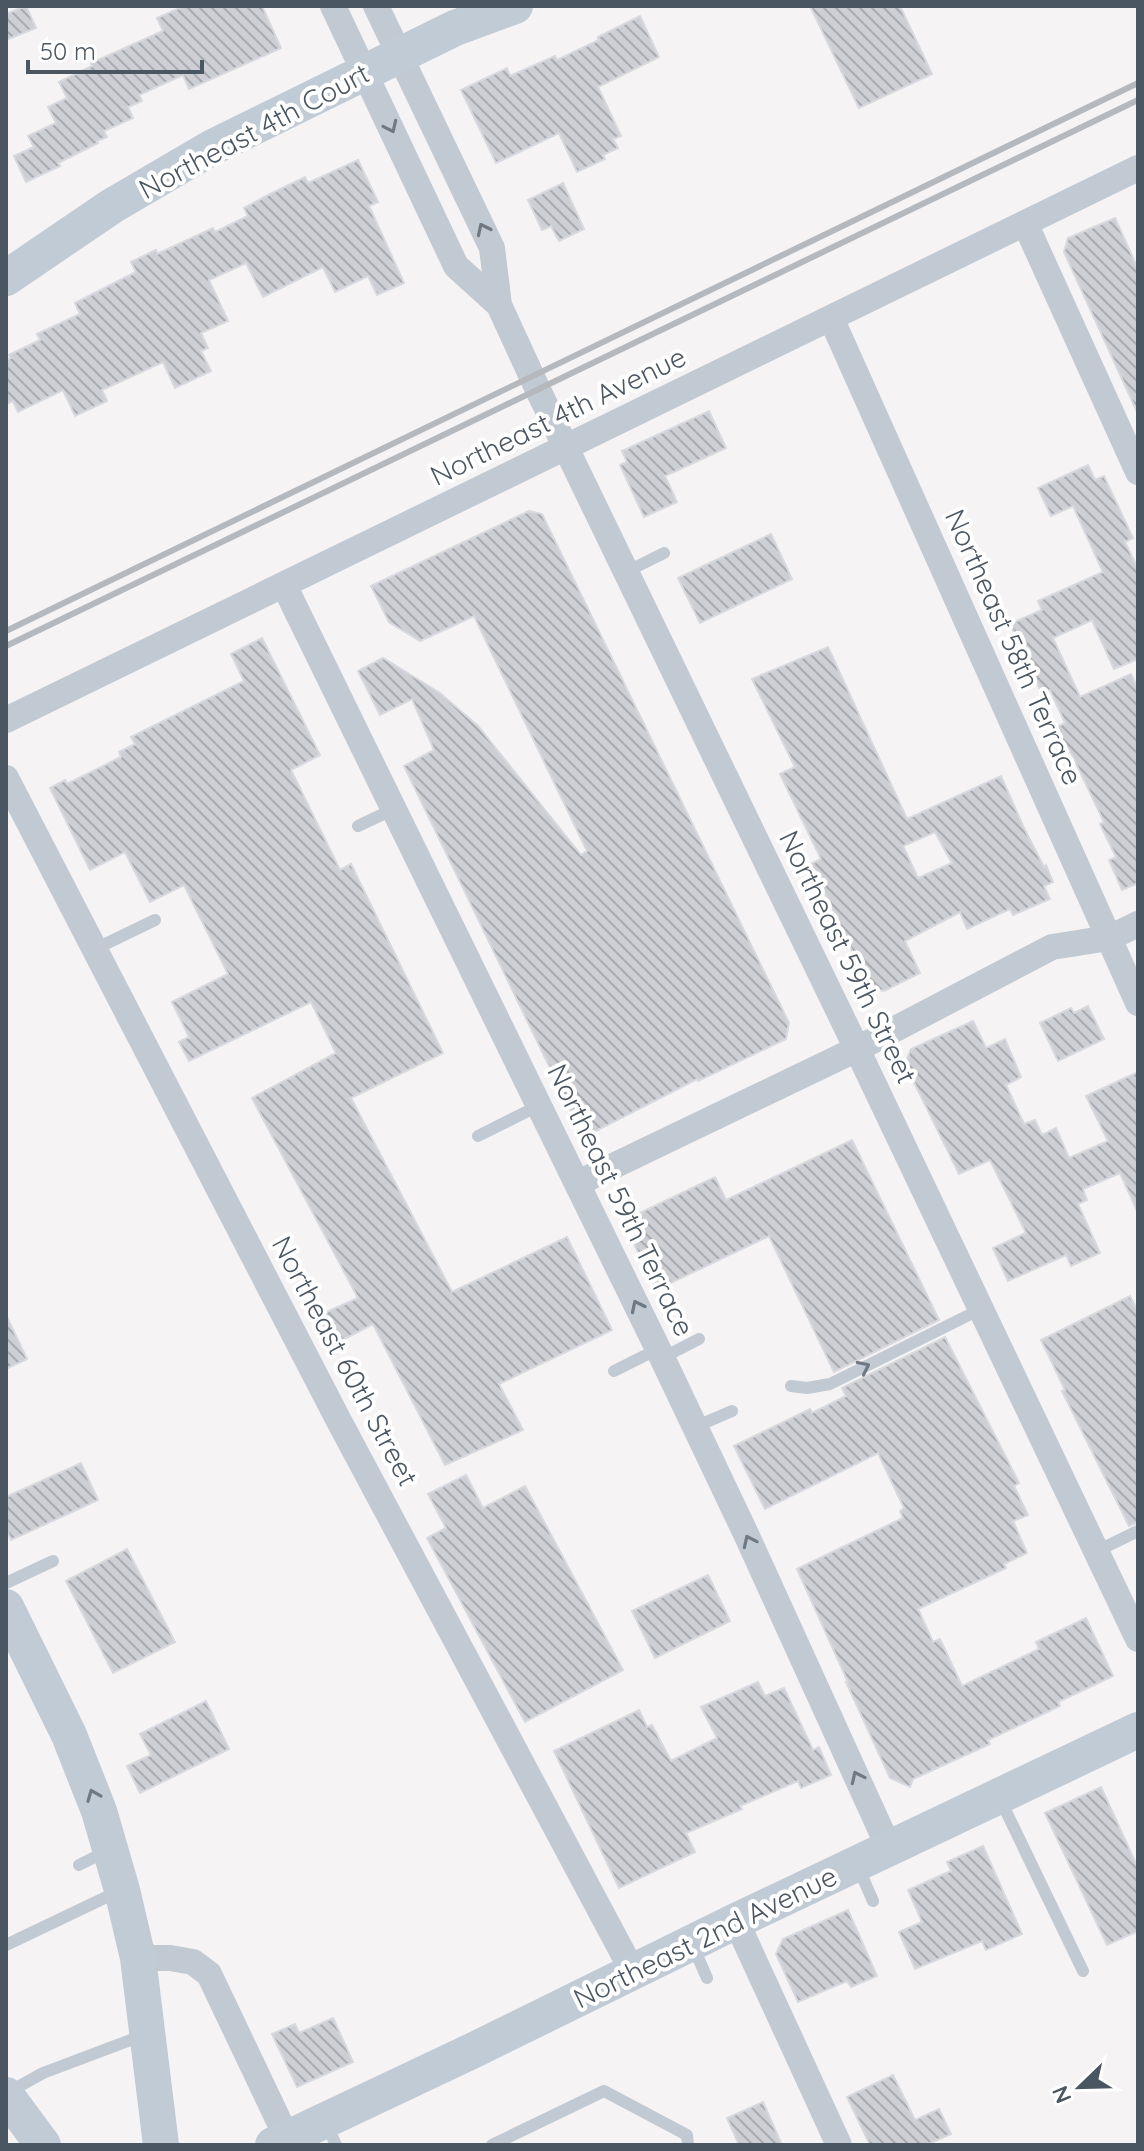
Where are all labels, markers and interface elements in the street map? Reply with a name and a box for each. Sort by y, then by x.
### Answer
scale bar [28,24,202,74]
text: 50 m [40,36,96,66]
street label: Northeast 4th Court [133,55,375,206]
one-way arrow [381,119,397,133]
one-way arrow [477,223,493,237]
street label: Northeast 4th Avenue [424,338,691,493]
street label: Northeast 58th Terrace [938,504,1091,790]
street label: Northeast 59th Street [772,825,925,1089]
street label: Northeast 59th Terrace [540,1058,703,1342]
street label: Northeast 60th Street [265,1230,426,1492]
one-way arrow [631,1300,647,1314]
one-way arrow [856,1361,871,1376]
one-way arrow [743,1534,759,1549]
one-way arrow [851,1771,867,1785]
one-way arrow [86,1789,103,1803]
street label: Northeast 2nd Avenue [567,1858,842,2016]
north arrow [1040,2047,1120,2127]
text: N [1046,2082,1078,2108]

